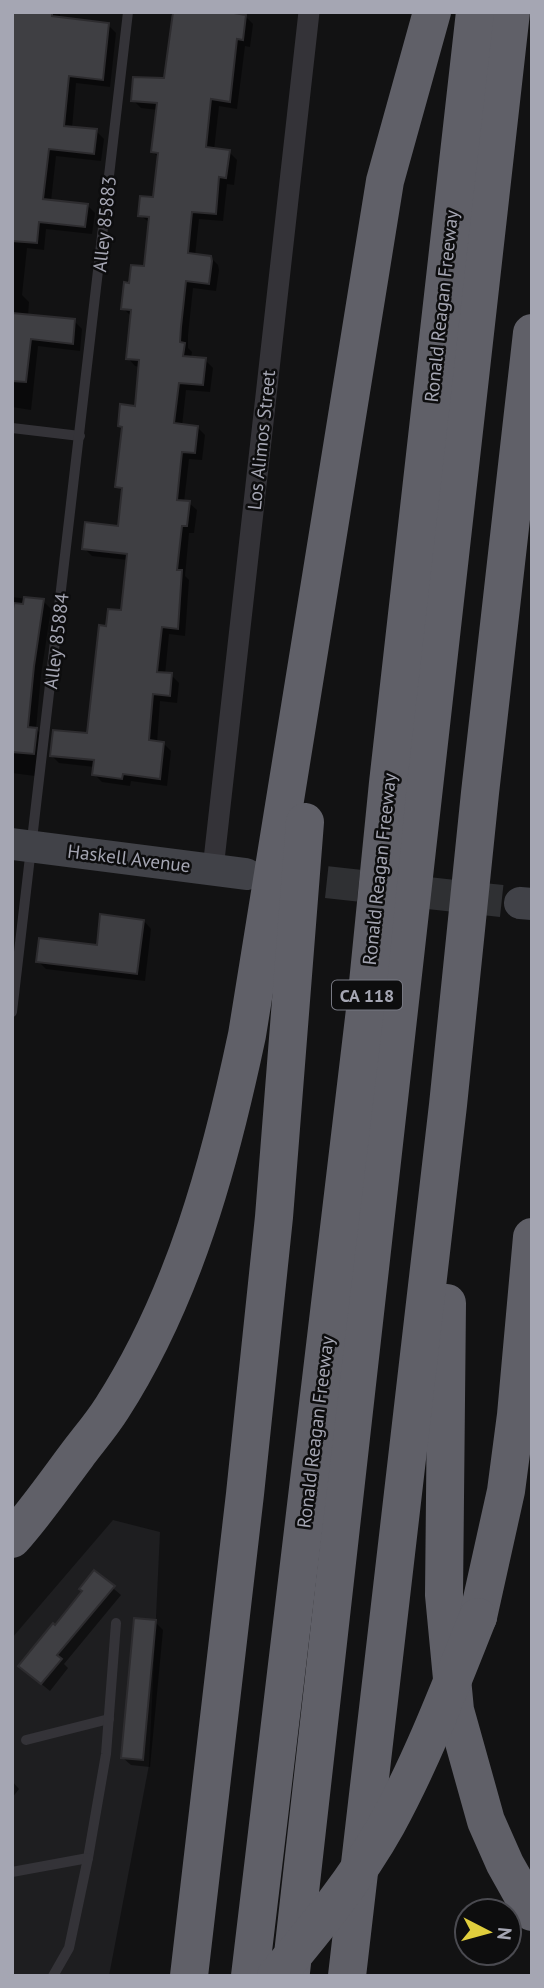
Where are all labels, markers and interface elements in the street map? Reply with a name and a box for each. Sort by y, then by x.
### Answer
street label: Alley 85883 [87,175,121,273]
street label: Ronald Reagan Freeway [419,209,463,403]
street label: Los Alimos Street [242,368,280,511]
street label: Alley 85884 [38,592,74,690]
street label: Ronald Reagan Freeway [357,772,401,966]
street label: Haskell Avenue [66,839,192,877]
road number: CA 118 [332,980,402,1010]
street label: Ronald Reagan Freeway [291,1335,339,1529]
north arrow [453,1897,523,1967]
text: N [492,1926,517,1941]

